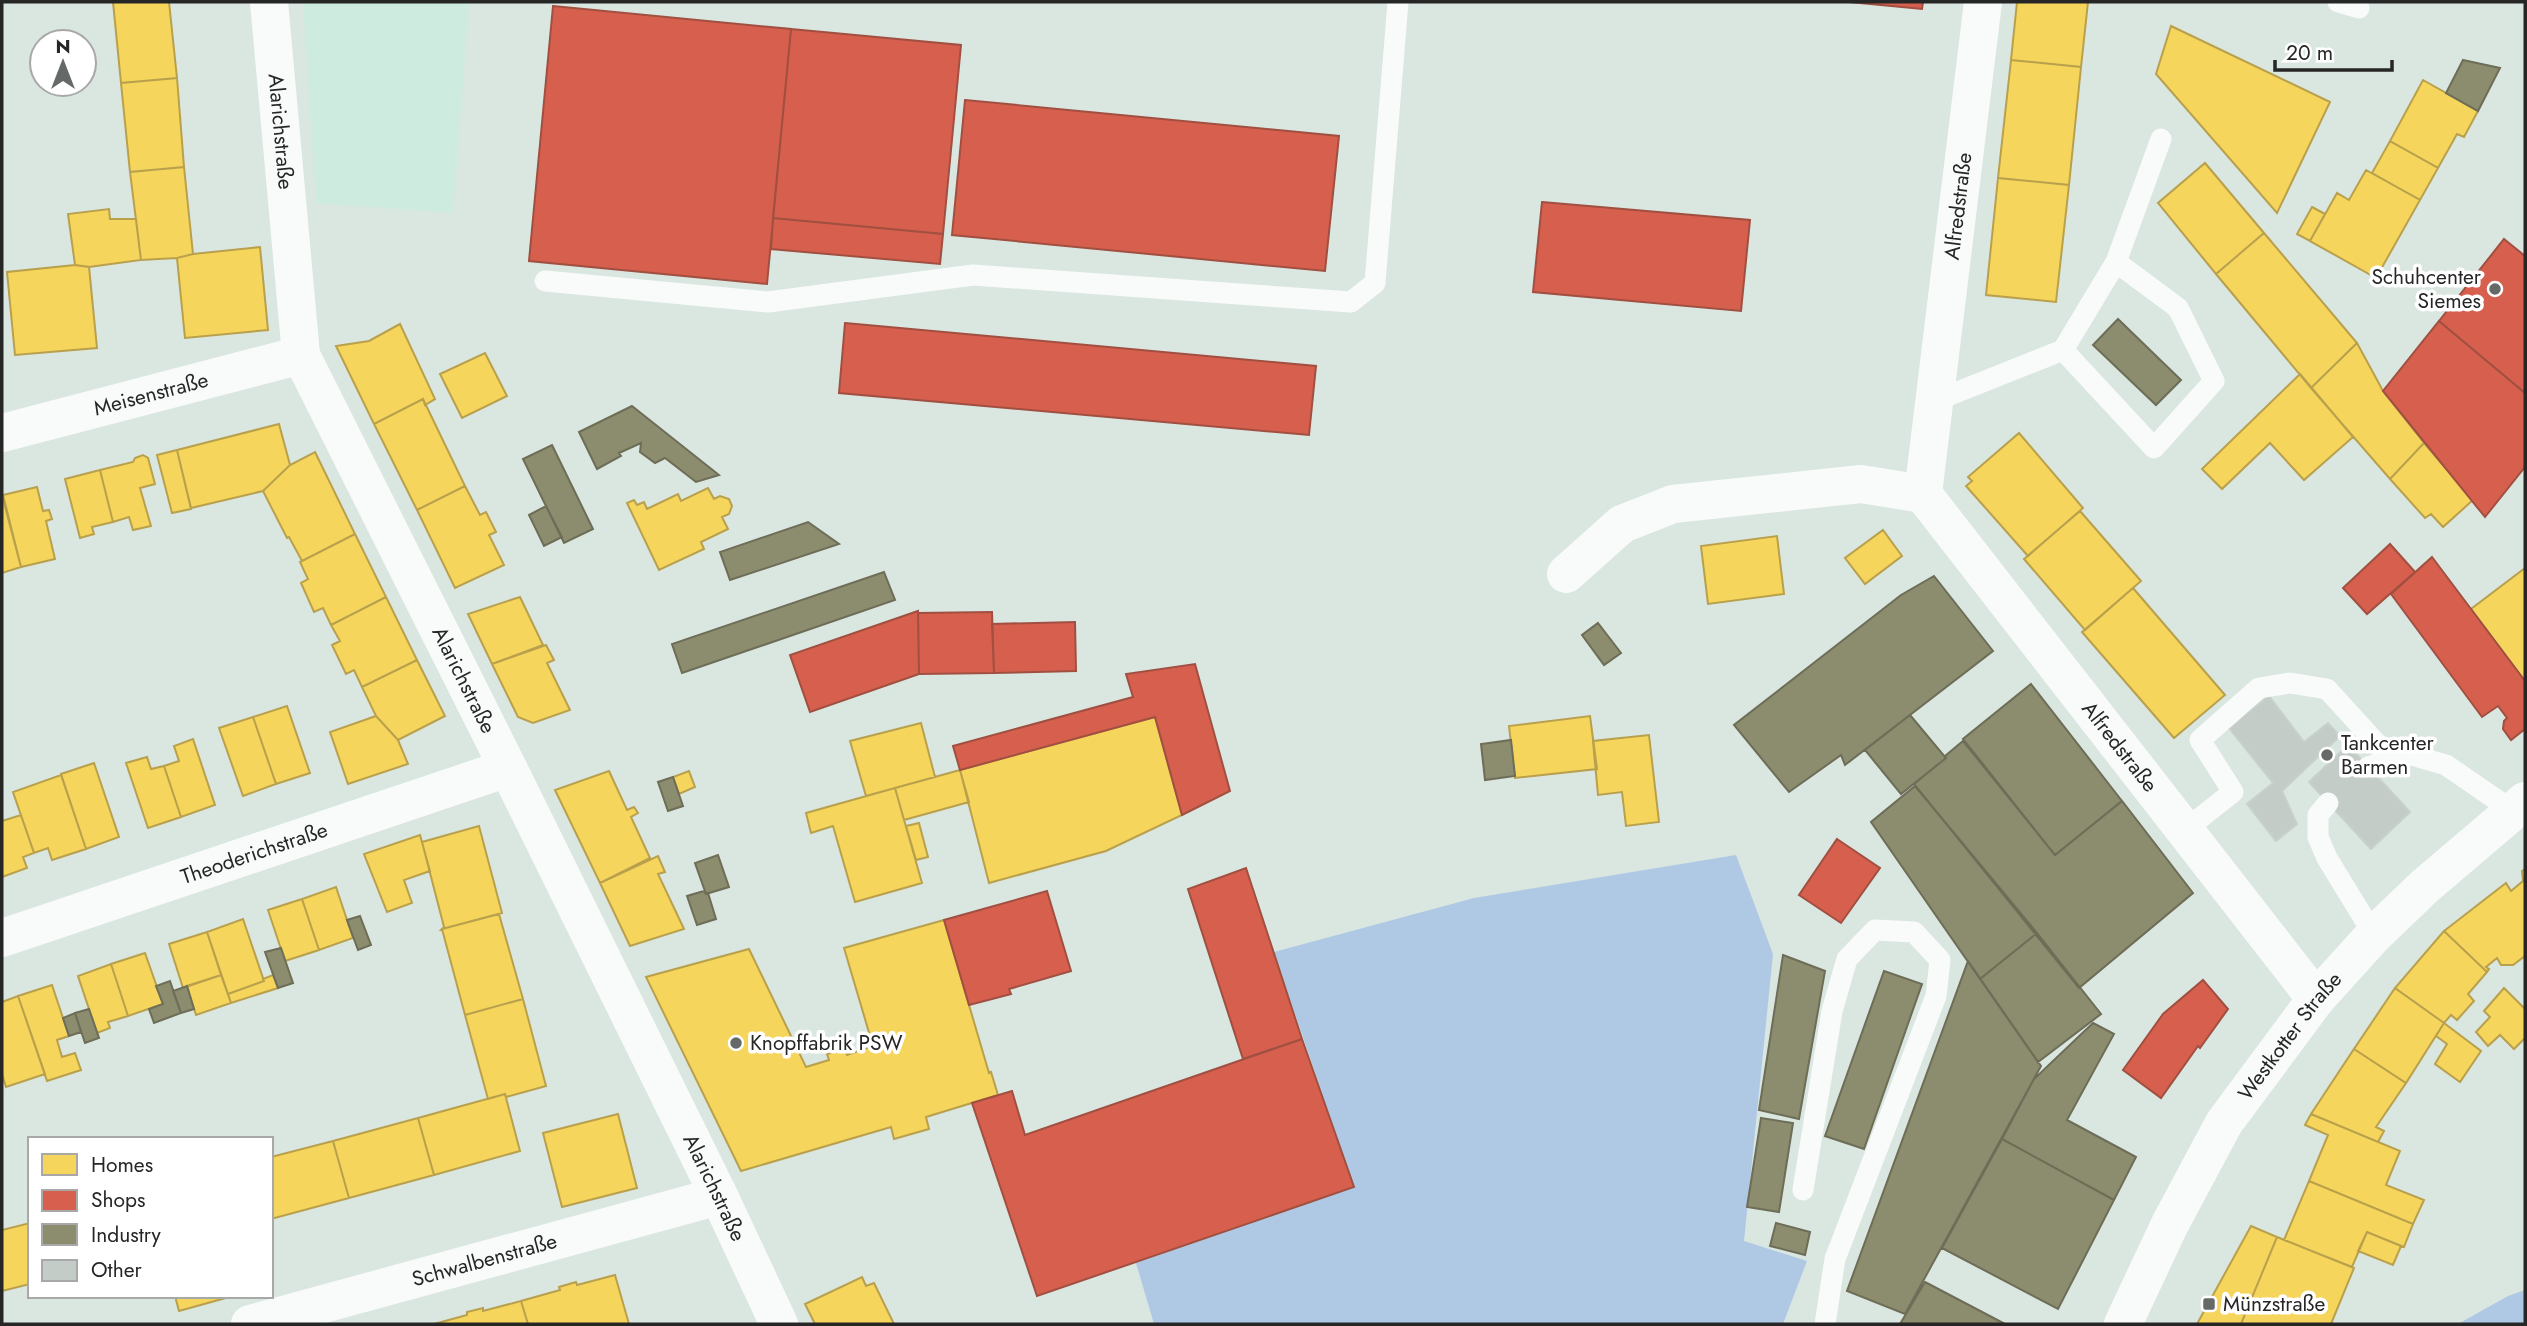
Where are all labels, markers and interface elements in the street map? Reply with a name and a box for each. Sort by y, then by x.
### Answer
north arrow [28,28,98,98]
scale bar [2275,28,2392,72]
text: N [55,33,71,60]
text: 20 m [2286,38,2333,68]
street label: Alarichstraße [261,72,301,191]
street label: Alfredstraße [1937,151,1980,262]
place label: Schuhcenter Siemes [2371,262,2482,316]
marker: Schuhcenter Siemes [2487,281,2503,297]
street label: Meisenstraße [91,365,212,423]
street label: Alarichstraße [424,621,503,739]
street label: Alfredstraße [2075,695,2165,799]
place label: Tankcenter Barmen [2341,728,2434,782]
marker: Tankcenter Barmen [2319,747,2335,763]
street label: Theoderichstraße [177,815,332,892]
street label: Westkotter Straße [2231,965,2349,1107]
place label: Knopffabrik PSW [750,1028,903,1058]
marker: Knopffabrik PSW [728,1035,744,1051]
street label: Alarichstraße [676,1129,753,1246]
legend [28,1137,273,1298]
text: Homes [91,1150,153,1180]
text: Shops [91,1185,145,1215]
text: Industry [91,1220,162,1250]
street label: Schwalbenstraße [409,1226,560,1294]
text: Other [91,1255,142,1285]
place label: Münzstraße [2223,1289,2325,1319]
marker: Münzstraße [2201,1296,2217,1312]

